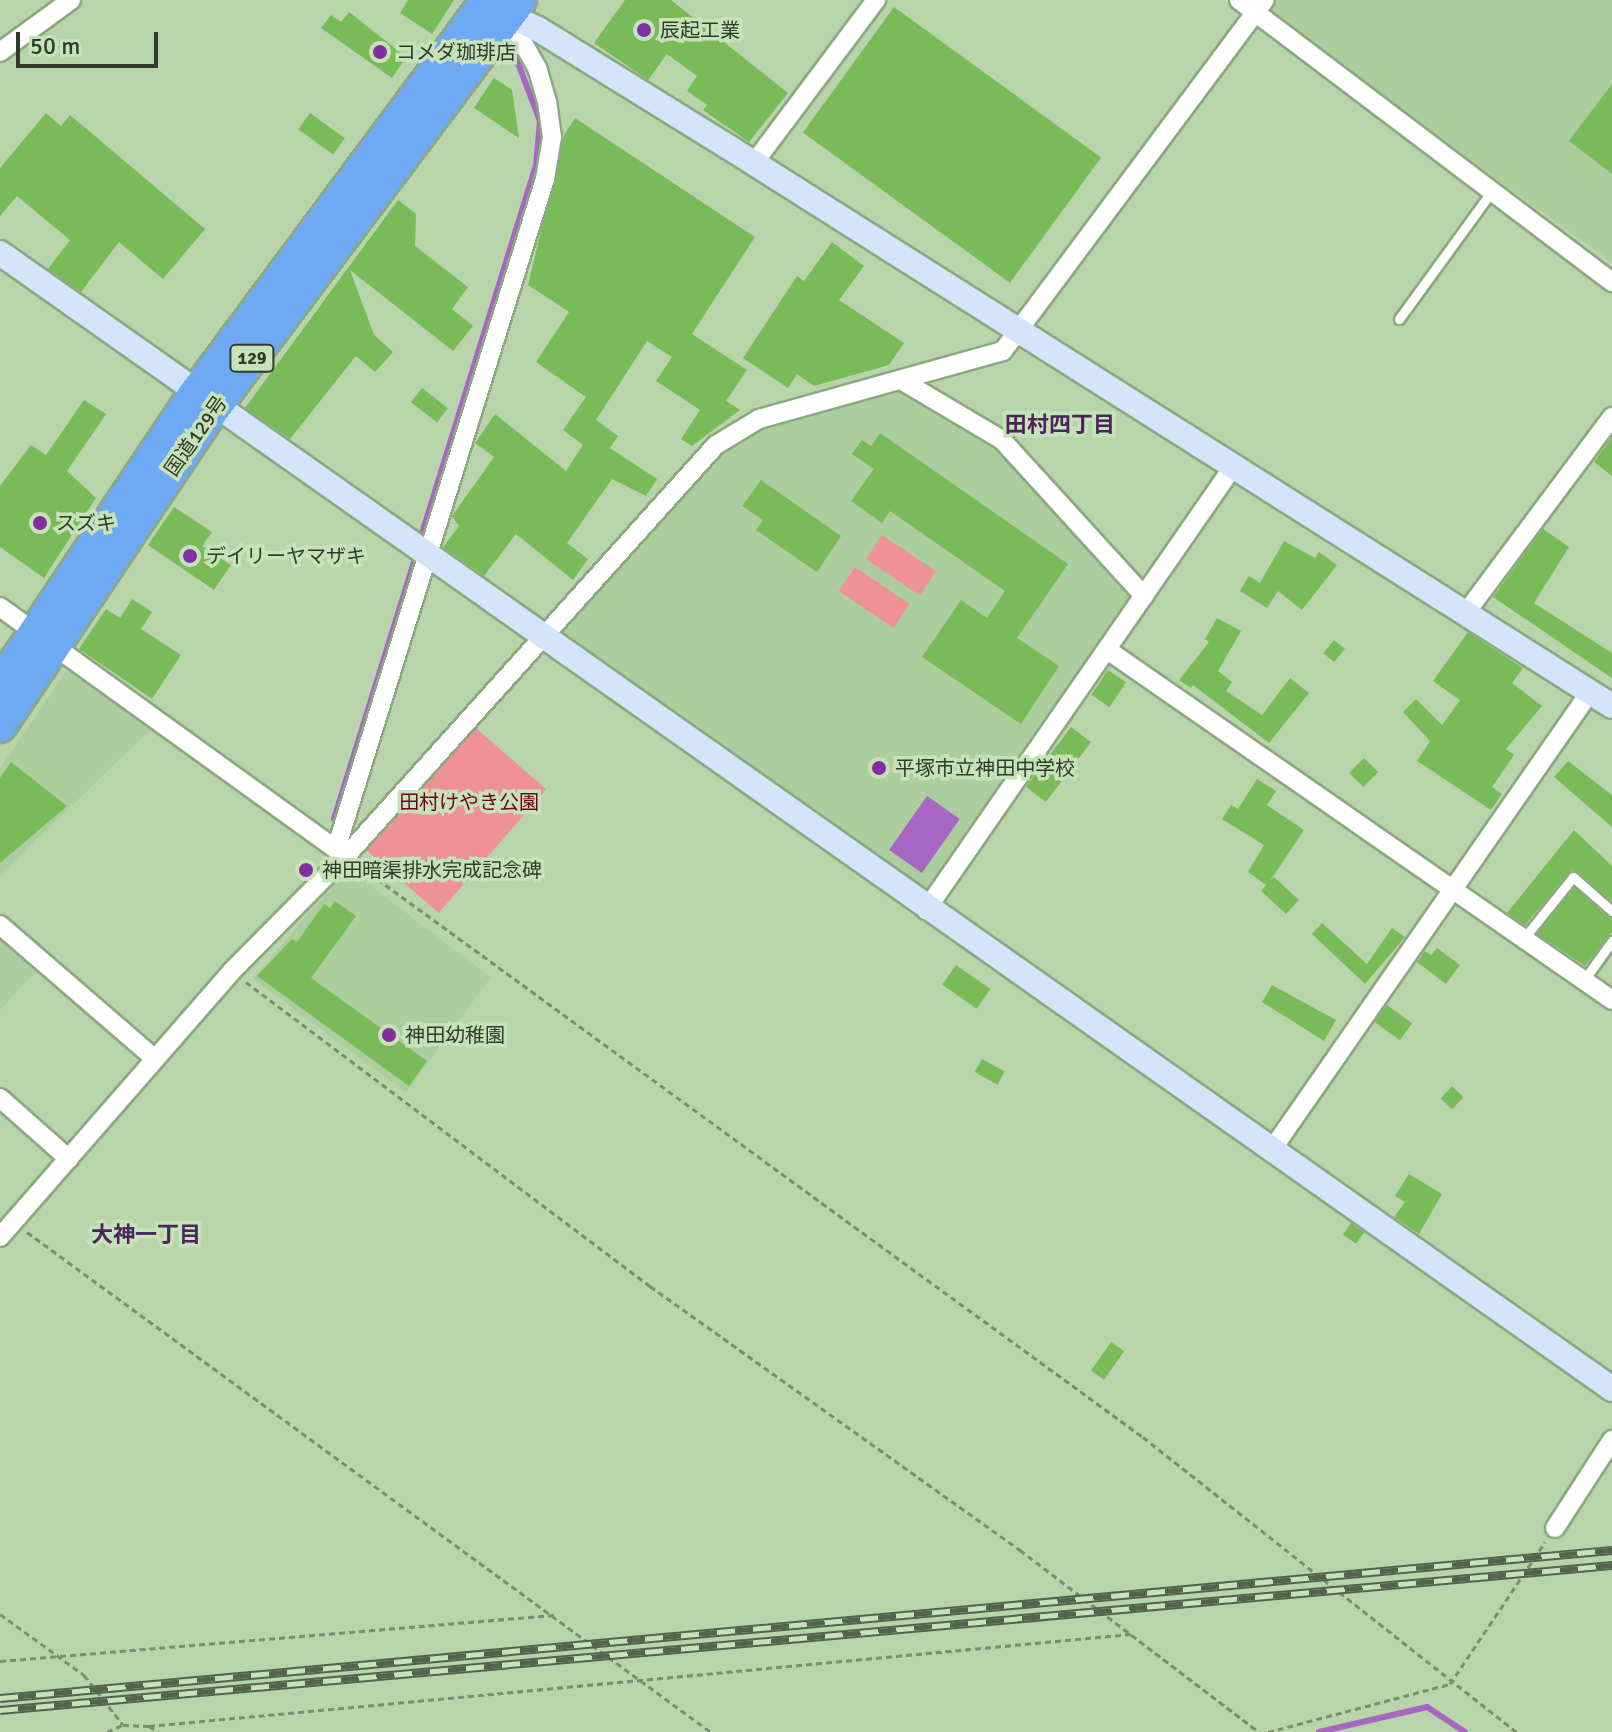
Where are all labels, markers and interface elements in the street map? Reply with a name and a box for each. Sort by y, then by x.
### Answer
scale bar [20,16,162,66]
place label: 辰起工業 [660,18,740,42]
marker: 辰起工業 [635,21,653,39]
text: 50 m [30,31,80,61]
place label: コメダ珈琲店 [396,40,516,64]
marker: コメダ珈琲店 [371,43,389,61]
road number: 129 [228,344,276,372]
street label: 国道129号 [160,391,232,481]
district label: 田村四丁目 [1005,412,1115,438]
place label: スズキ [56,511,116,535]
marker: スズキ [31,514,49,532]
place label: デイリーヤマザキ [206,544,366,568]
marker: デイリーヤマザキ [181,547,199,565]
place label: 平塚市立神田中学校 [895,756,1075,780]
marker: 平塚市立神田中学校 [870,759,888,777]
park label: 田村けやき公園 [399,790,539,814]
place label: 神田暗渠排水完成記念碑 [322,858,542,882]
marker: 神田暗渠排水完成記念碑 [297,861,315,879]
place label: 神田幼稚園 [405,1023,505,1047]
marker: 神田幼稚園 [380,1026,398,1044]
district label: 大神一丁目 [91,1222,201,1248]

